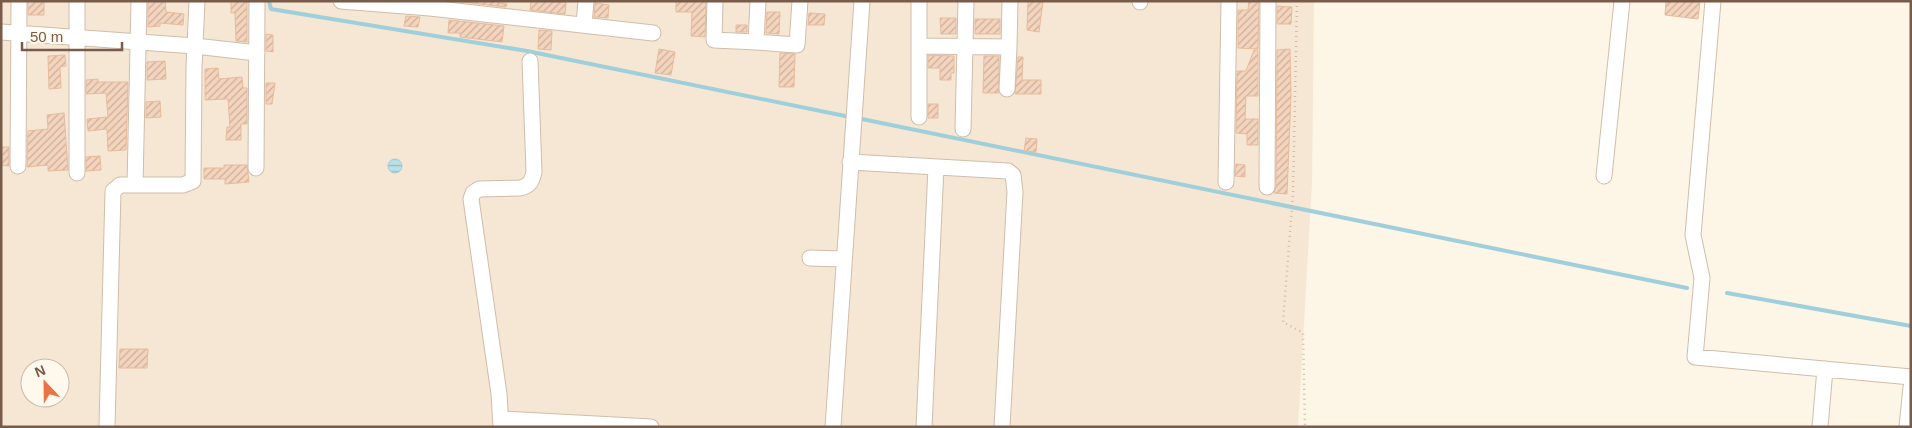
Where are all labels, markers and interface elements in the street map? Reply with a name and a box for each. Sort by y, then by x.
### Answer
scale bar [22,20,122,52]
text: 50 m [30,28,63,45]
north arrow [20,358,70,408]
text: N [32,362,48,380]

